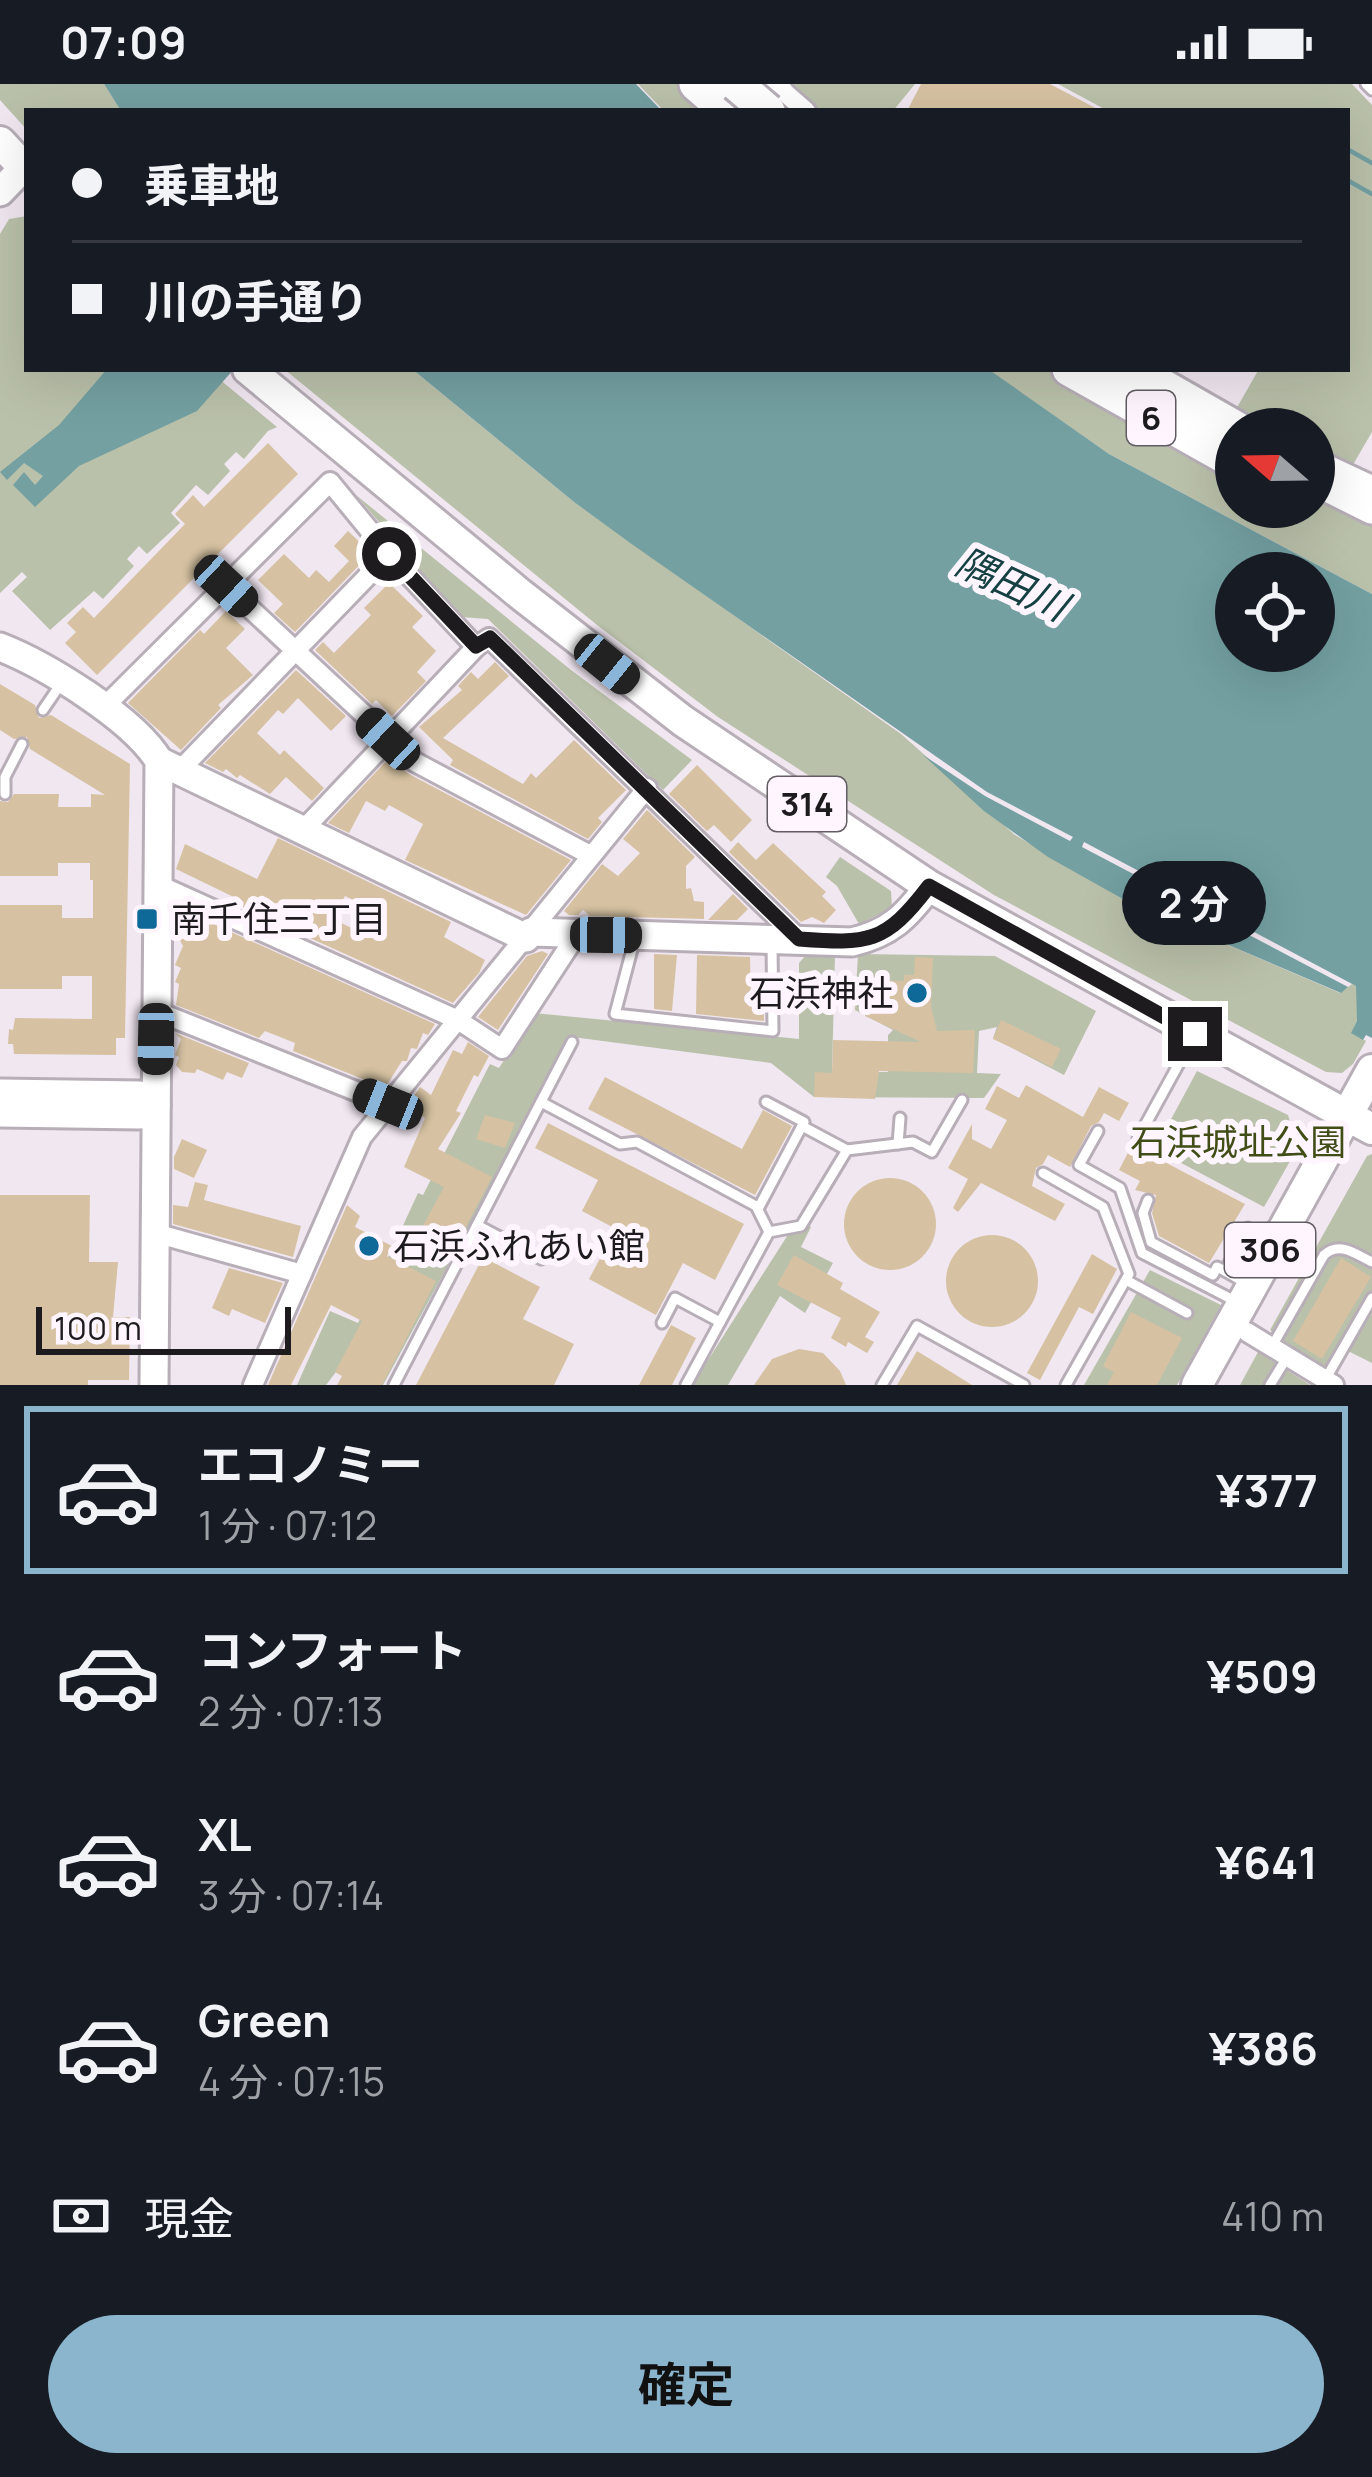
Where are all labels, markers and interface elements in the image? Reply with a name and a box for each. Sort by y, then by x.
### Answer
text: 07:09 [60,11,187,73]
text: 乗車地 [144,154,279,216]
text: 川の手通り [144,270,369,332]
road number: 6 [1127,391,1175,445]
north arrow [1215,408,1335,528]
map controls [1215,408,1335,672]
route start [362,527,416,581]
water label: 隅田川 [948,534,1080,634]
car [187,548,265,624]
button: locate [1215,552,1335,672]
car [568,627,646,701]
car [349,701,427,777]
road number: 314 [768,777,846,831]
callout: 2 分 [1123,860,1267,944]
text: 2 分 [1159,876,1229,930]
place label: 南千住三丁目 [171,894,387,943]
marker: 南千住三丁目 [134,906,160,932]
car [570,916,642,954]
place label: 石浜神社 [749,968,893,1017]
marker: 石浜神社 [904,980,930,1006]
car [137,1003,175,1075]
route end [1168,1007,1222,1061]
car [348,1074,428,1134]
park label: 石浜城址公園 [1130,1117,1346,1166]
place label: 石浜ふれあい館 [393,1221,645,1270]
road number: 306 [1225,1223,1315,1277]
marker: 石浜ふれあい館 [356,1233,382,1259]
scale bar [36,1301,291,1354]
text: 100 m [54,1305,142,1350]
text: エコノミー [198,1433,423,1495]
icon: car [54,1436,162,1544]
text: ¥377 [1216,1459,1318,1521]
text: 1 分 · 07:12 [198,1498,377,1552]
text: コンフォート [198,1619,467,1681]
icon: car [54,1622,162,1730]
text: ¥509 [1207,1645,1318,1707]
text: 2 分 · 07:13 [198,1684,383,1738]
text: XL [198,1803,252,1865]
icon: car [54,1808,162,1916]
text: ¥641 [1215,1831,1318,1893]
text: 3 分 · 07:14 [198,1868,384,1922]
text: Green [198,1989,330,2051]
icon: car [54,1994,162,2102]
text: ¥386 [1209,2017,1318,2079]
text: 4 分 · 07:15 [198,2054,385,2108]
icon: cash [48,2183,114,2249]
text: 現金 [144,2187,234,2249]
text: 410 m [1221,2189,1324,2243]
button: 確定 [48,2315,1324,2453]

